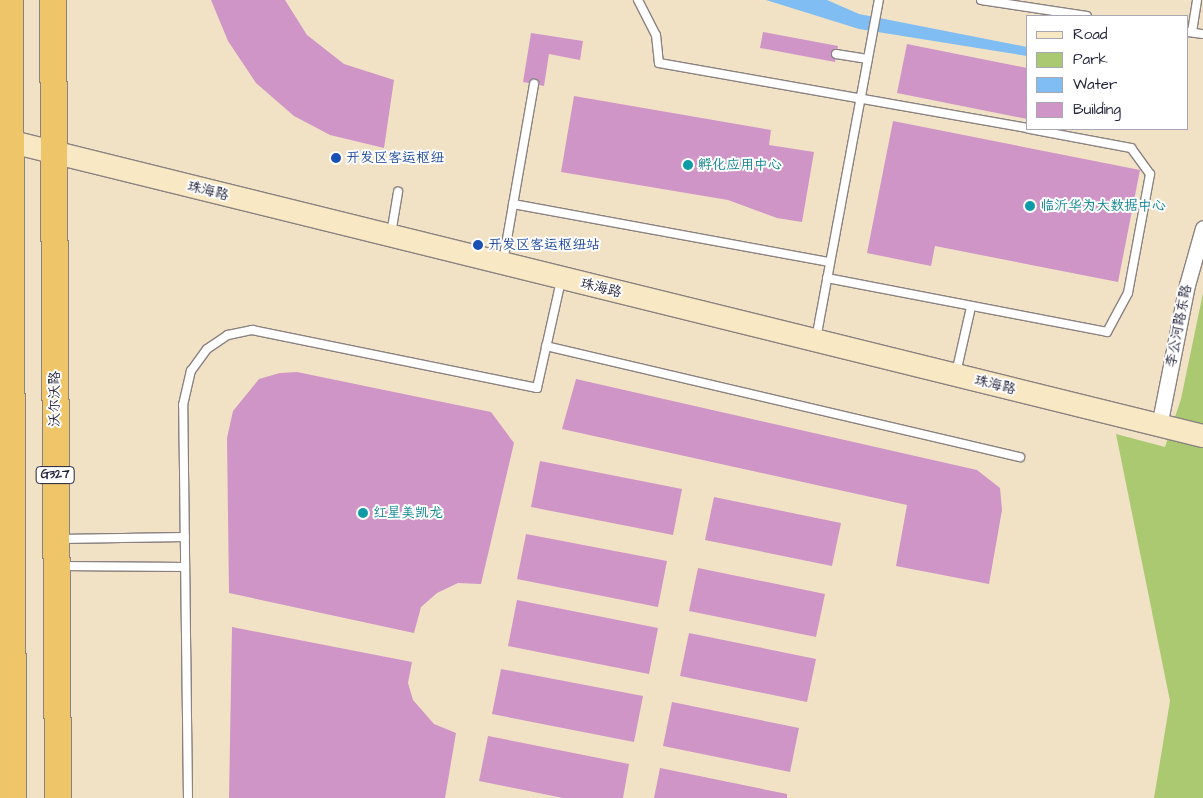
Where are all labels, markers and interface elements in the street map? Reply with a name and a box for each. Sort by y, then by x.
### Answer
legend [1026,15,1188,130]
text: Road [1073,24,1107,45]
text: Park [1073,49,1108,70]
text: Water [1073,74,1117,95]
text: Building [1073,99,1121,120]
place label: 开发区客运枢纽 [346,150,444,166]
marker: 开发区客运枢纽 [330,152,342,164]
place label: 孵化应用中心 [698,157,782,173]
marker: 孵化应用中心 [682,159,694,171]
street label: 珠海路 [186,178,230,204]
place label: 临沂华为大数据中心 [1040,198,1166,214]
marker: 临沂华为大数据中心 [1024,200,1036,212]
place label: 开发区客运枢纽站 [488,237,600,253]
marker: 开发区客运枢纽站 [472,239,484,251]
street label: 珠海路 [579,275,623,301]
street label: 李公河路东路 [1163,283,1195,369]
street label: 沃尔沃路 [47,371,63,427]
street label: 珠海路 [973,372,1017,398]
road number: G327 [35,466,75,484]
place label: 红星美凯龙 [373,505,443,521]
marker: 红星美凯龙 [357,507,369,519]

